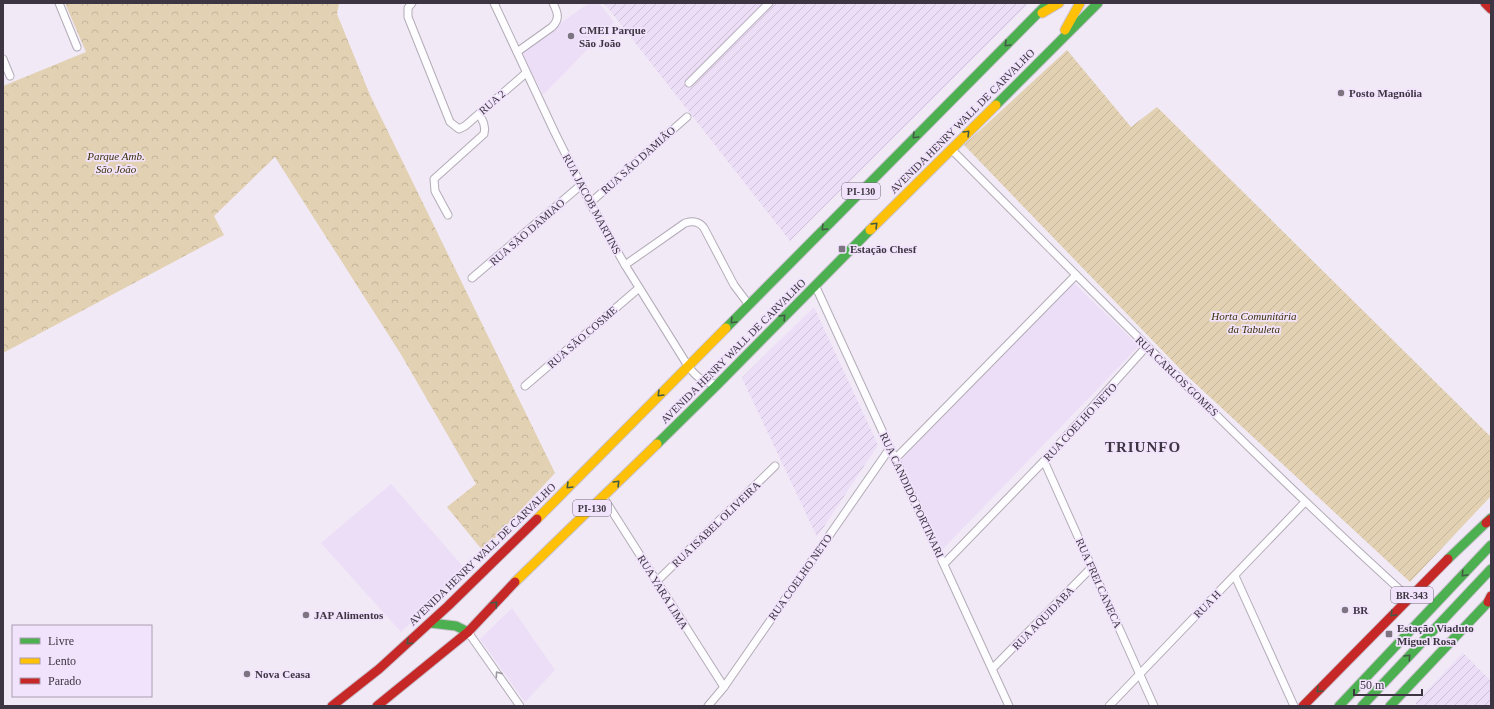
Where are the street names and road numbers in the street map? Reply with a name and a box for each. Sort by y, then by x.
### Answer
street label: AVENIDA HENRY WALL DE CARVALHO [887,46,1037,196]
street label: RUA 2 [476,87,508,117]
street label: RUA SÃO DAMIÃO [599,124,677,196]
street label: RUA JACOB MARTINS [560,152,624,256]
road number: PI-130 [842,183,880,199]
street label: RUA SÃO DAMIAO [487,196,567,268]
street label: AVENIDA HENRY WALL DE CARVALHO [658,276,808,426]
street label: RUA SÃO COSME [545,303,619,370]
street label: RUA CARLOS GOMES [1133,333,1221,419]
street label: RUA COELHO NETO [1041,381,1119,463]
street label: RUA CANDIDO PORTINARI [878,430,946,560]
street label: RUA ISABEL OLIVEIRA [669,479,763,569]
street label: AVENIDA HENRY WALL DE CARVALHO [406,480,558,628]
road number: PI-130 [573,500,611,516]
street label: RUA COELHO NETO [766,532,834,622]
street label: RUA FREI CANECA [1074,536,1124,630]
street label: RUA YARA LIMA [635,553,691,631]
street label: RUA AQUIDABA [1010,584,1076,652]
road number: BR-343 [1391,587,1433,603]
street label: RUA H [1191,588,1223,620]

